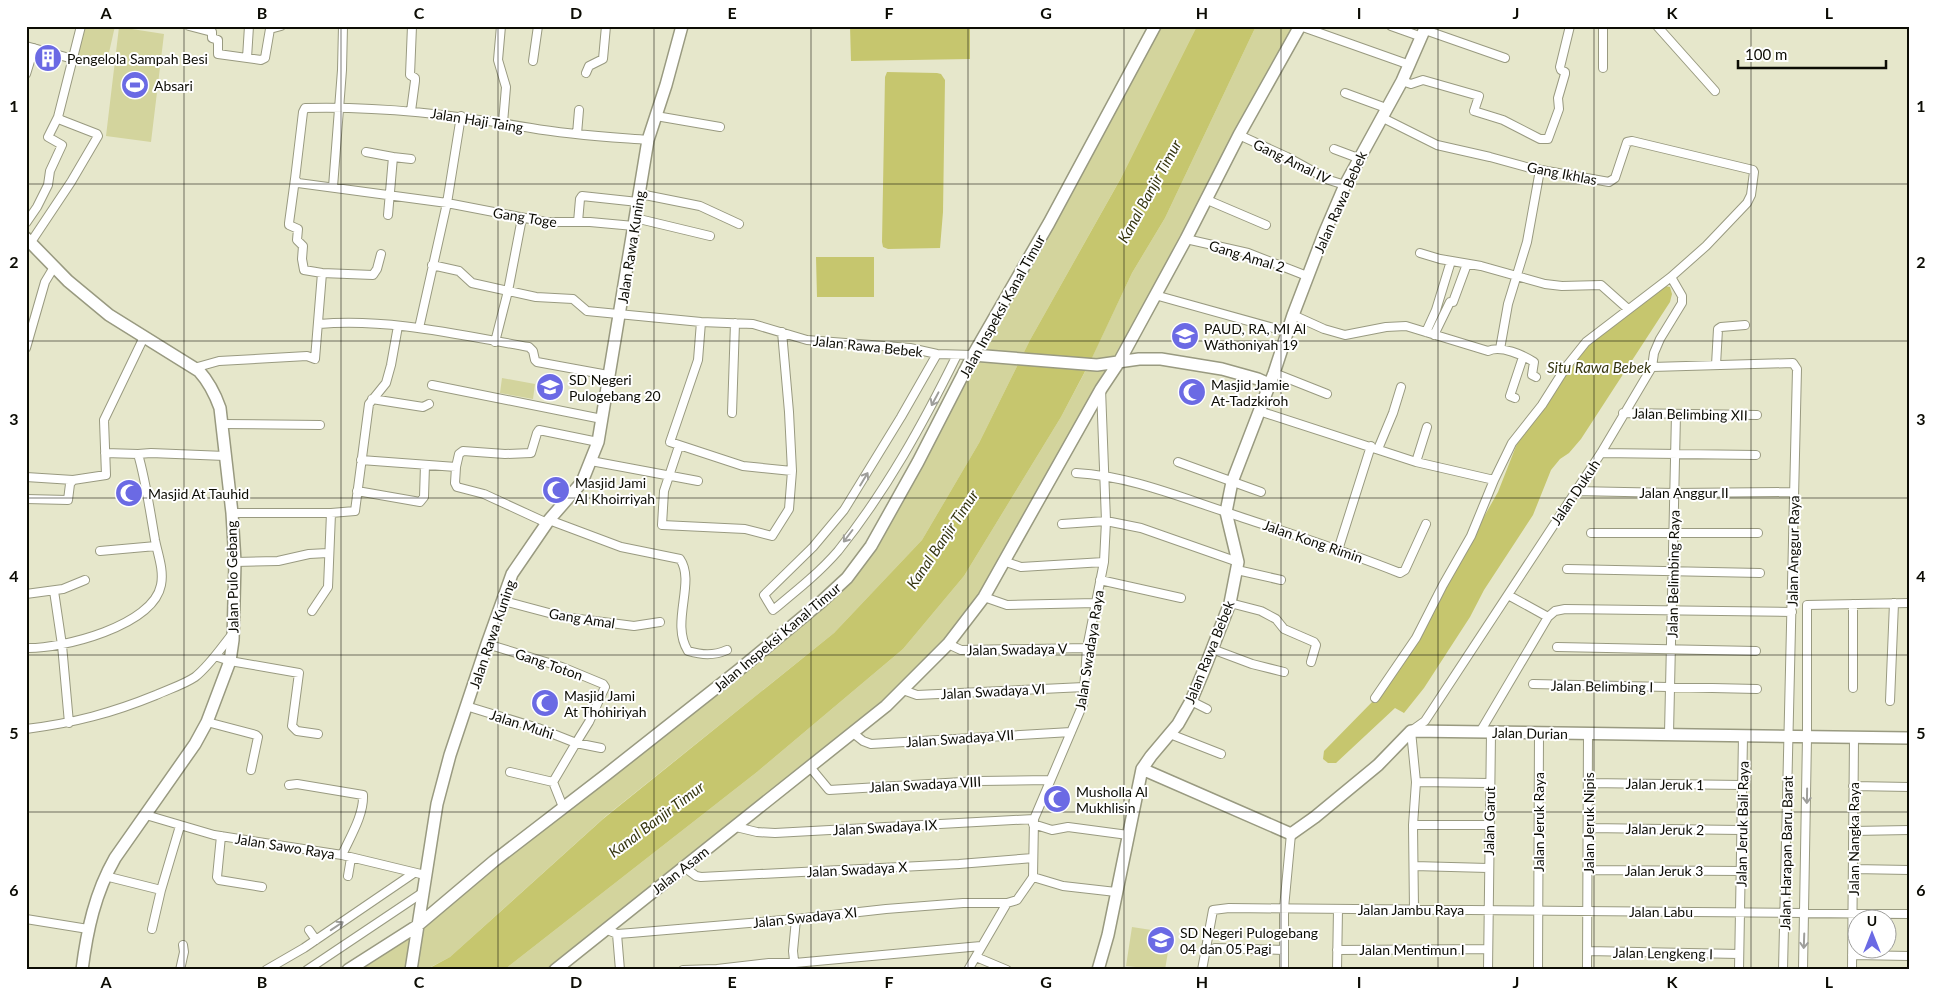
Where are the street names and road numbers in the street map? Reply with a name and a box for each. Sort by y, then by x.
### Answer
street label: Jalan Haji Taing [429,104,525,136]
street label: Gang Amal IV [1251,135,1334,187]
street label: Jalan Rawa Bebek [1310,148,1370,256]
street label: Gang Ikhlas [1526,158,1598,188]
street label: Jalan Rawa Kuning [614,189,648,305]
street label: Gang Toge [492,204,558,230]
street label: Jalan Inspeksi Kanal Timur [956,232,1048,380]
street label: Gang Amal 2 [1207,236,1287,276]
street label: Jalan Rawa Bebek [812,332,924,360]
street label: Jalan Belimbing XII [1632,404,1748,424]
street label: Jalan Dukuh [1547,456,1603,528]
street label: Jalan Anggur II [1639,484,1729,501]
street label: Jalan Anggur Raya [1784,495,1802,607]
street label: Jalan Belimbing Raya [1663,510,1683,638]
street label: Jalan Kong Rimin [1261,516,1365,566]
street label: Jalan Pulo Gebang [223,521,241,633]
street label: Jalan Rawa Kuning [465,577,519,691]
street label: Jalan Inspeksi Kanal Timur [710,579,844,695]
street label: Jalan Swadaya Raya [1071,589,1107,711]
street label: Jalan Rawa Bebek [1181,597,1238,706]
street label: Gang Amal [548,604,616,632]
street label: Jalan Swadaya V [967,640,1068,658]
street label: Gang Toton [513,644,585,684]
street label: Jalan Belimbing I [1551,677,1653,695]
street label: Jalan Swadaya VI [940,680,1046,702]
street label: Jalan Muhi [488,706,556,742]
street label: Jalan Durian [1492,724,1568,742]
street label: Jalan Swadaya VII [905,726,1015,750]
street label: Jalan Jeruk Bali Raya [1732,761,1752,887]
street label: Jalan Jeruk Raya [1530,772,1547,872]
street label: Jalan Jeruk Nipis [1580,772,1597,874]
street label: Jalan Swadaya VIII [868,773,982,795]
street label: Jalan Jeruk 1 [1626,775,1704,793]
street label: Jalan Harapan Baru Barat [1776,775,1796,931]
street label: Jalan Nangka Raya [1845,782,1862,896]
street label: Jalan Garut [1480,786,1498,856]
street label: Jalan Swadaya IX [832,816,938,838]
street label: Jalan Jeruk 2 [1626,820,1704,838]
street label: Jalan Sawo Raya [234,830,336,862]
street label: Jalan Asam [648,842,712,898]
street label: Jalan Swadaya X [806,858,908,880]
street label: Jalan Jeruk 3 [1625,862,1703,879]
street label: Jalan Jambu Raya [1358,901,1464,918]
street label: Jalan Swadaya XI [752,903,858,931]
street label: Jalan Labu [1629,903,1693,920]
street label: Jalan Mentimun I [1359,941,1465,958]
street label: Jalan Lengkeng I [1613,944,1713,962]

